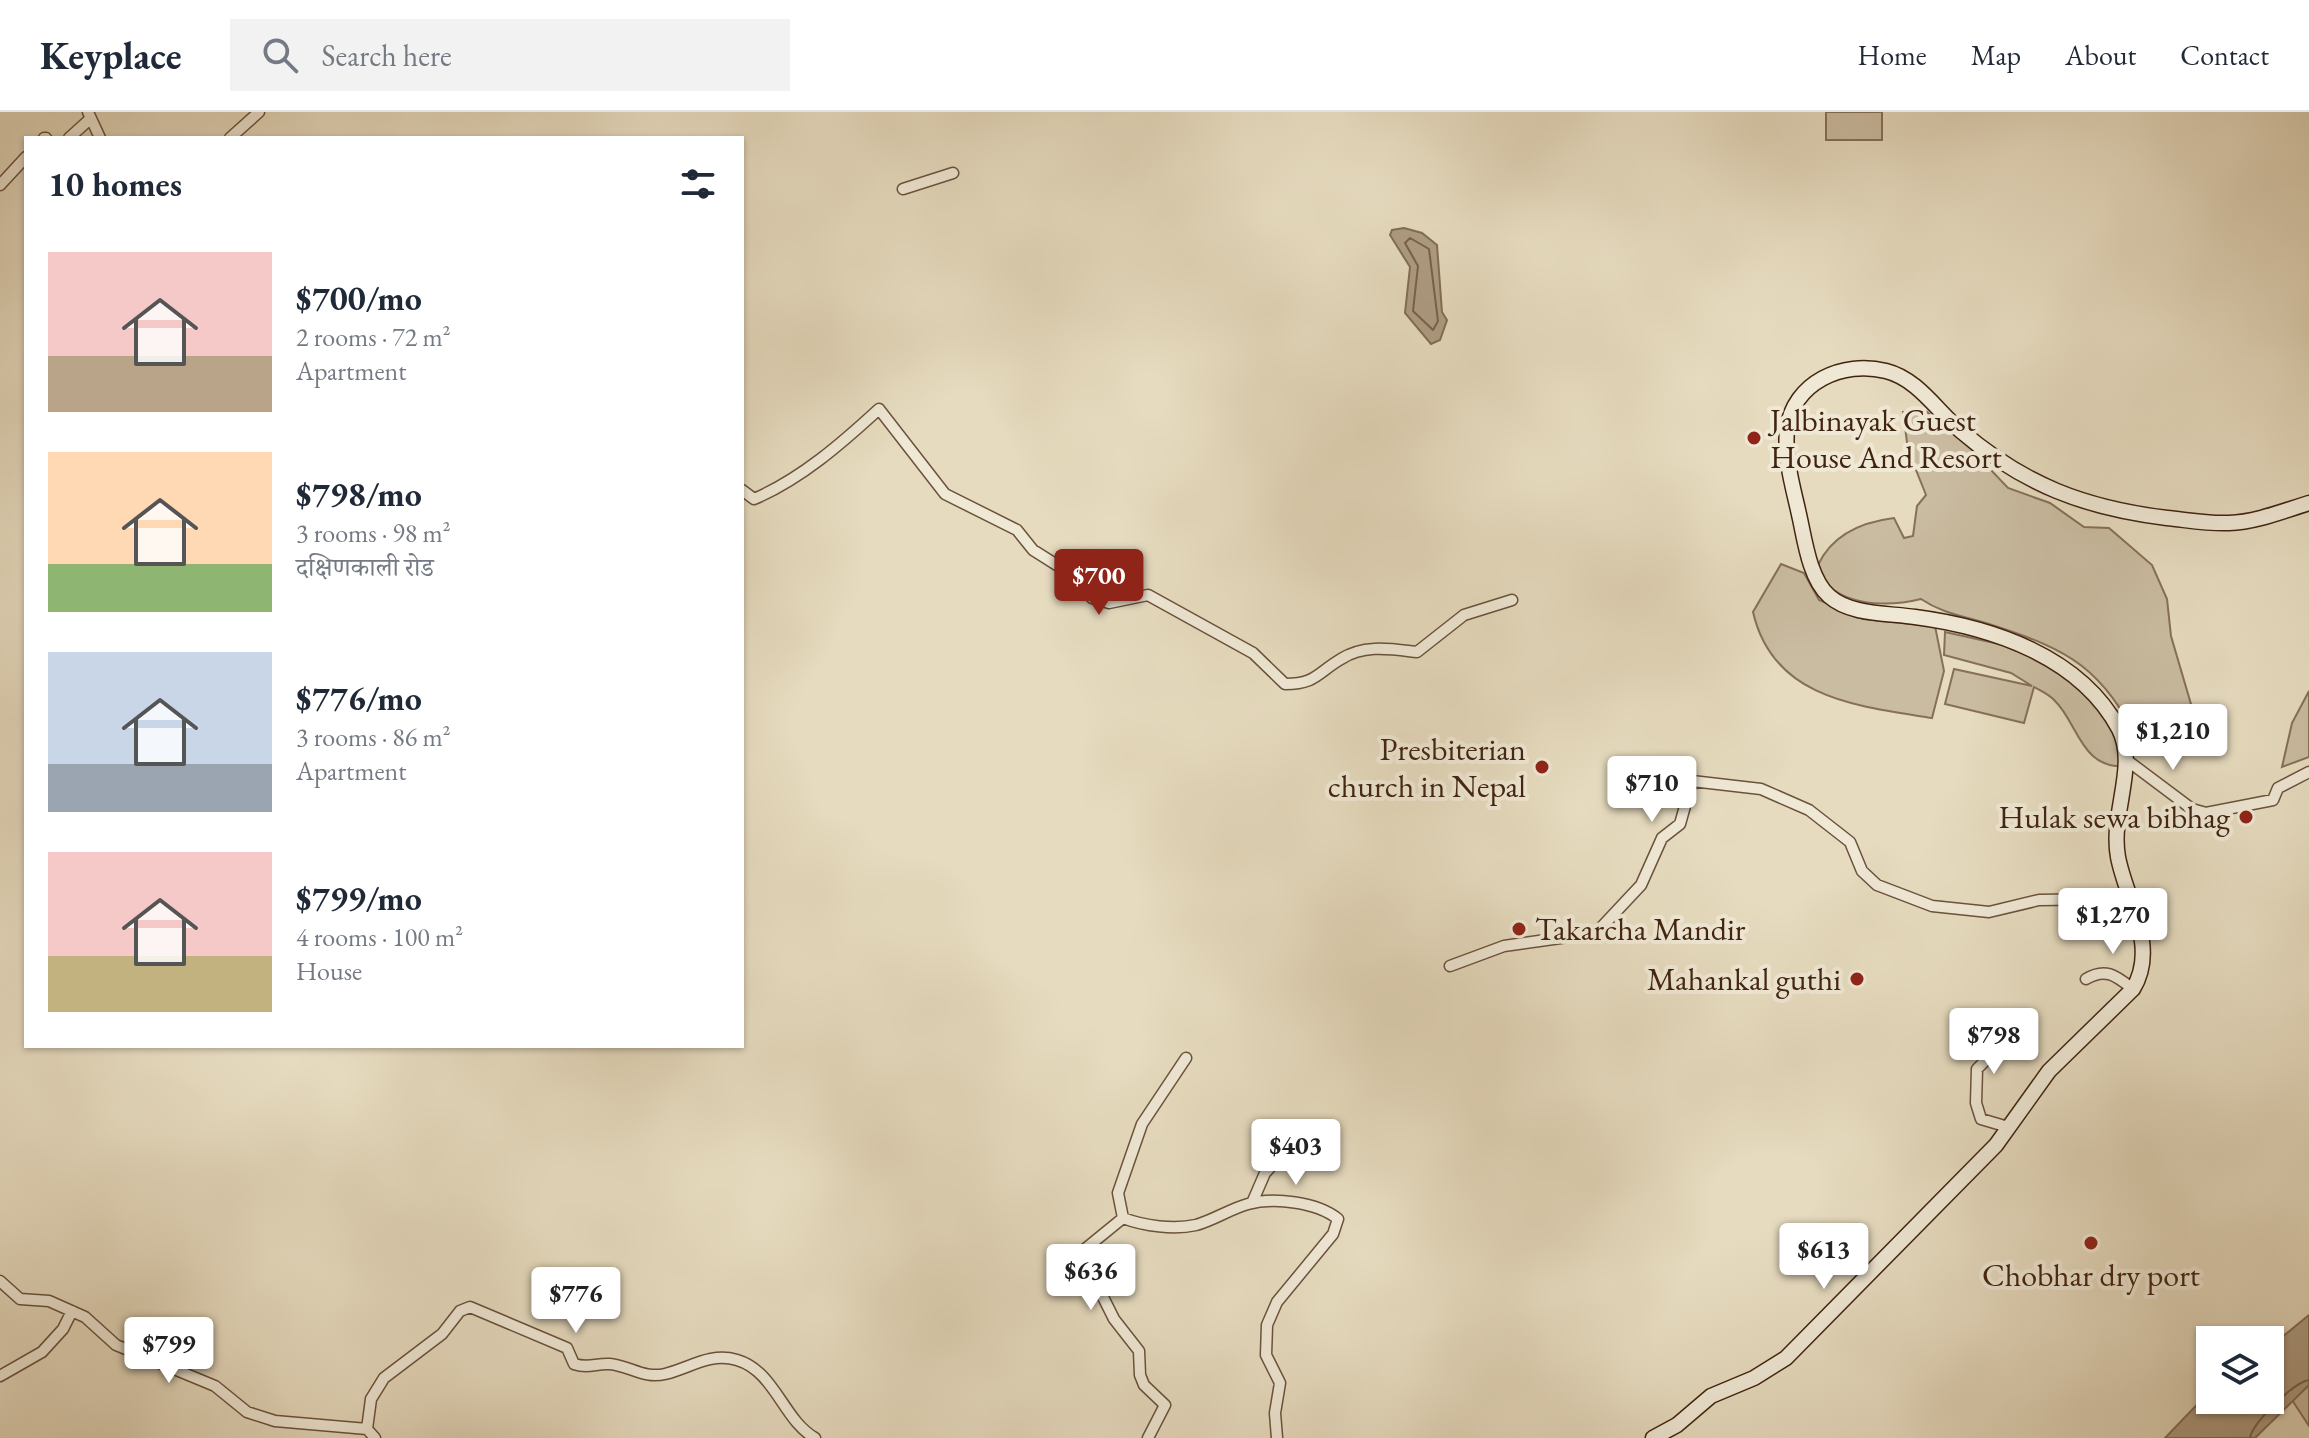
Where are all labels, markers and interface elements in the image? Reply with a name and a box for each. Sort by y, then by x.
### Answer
search box [230,19,790,91]
text: Keyplace [40,31,182,80]
icon: search [258,33,302,77]
text: Search here [322,36,452,75]
text: Home [1857,37,1927,73]
text: Map [1971,37,2021,73]
text: About [2065,37,2136,73]
text: Contact [2180,37,2269,73]
text: 10 homes [48,162,182,206]
icon: filters [676,162,720,206]
text: $700/mo [296,276,422,320]
icon: home [112,284,208,380]
text: 2 rooms · 72 m² [296,320,451,354]
text: Apartment [296,354,406,388]
place label: Jalbinayak Guest House And Resort [1767,399,2002,478]
marker: Jalbinayak Guest House And Resort [1745,429,1763,447]
text: $798/mo [296,472,422,516]
icon: home [112,484,208,580]
text: 3 rooms · 98 m² [296,516,451,550]
pin: $700 [1052,549,1146,617]
text: दक्षिणकाली रोड [296,550,434,584]
text: $700 [1072,558,1126,592]
text: $776/mo [296,676,422,720]
icon: home [112,684,208,780]
pin: $1,210 [2108,704,2238,772]
text: $1,210 [2136,713,2210,747]
text: 3 rooms · 86 m² [296,720,451,754]
place label: Presbiterian church in Nepal [1328,728,1526,807]
text: Apartment [296,754,406,788]
pin: $710 [1605,756,1699,824]
marker: Presbiterian church in Nepal [1533,758,1551,776]
text: $710 [1625,765,1679,799]
place label: Hulak sewa bibhag [1998,796,2231,838]
marker: Hulak sewa bibhag [2237,808,2255,826]
text: $799/mo [296,876,422,920]
icon: home [112,884,208,980]
pin: $1,270 [2048,888,2178,956]
text: $1,270 [2076,897,2150,931]
place label: Takarcha Mandir [1535,908,1746,950]
text: 4 rooms · 100 m² [296,920,463,954]
marker: Takarcha Mandir [1510,920,1528,938]
text: House [296,954,362,988]
place label: Mahankal guthi [1647,958,1841,1000]
marker: Mahankal guthi [1848,970,1866,988]
pin: $798 [1947,1008,2041,1076]
text: $798 [1967,1017,2021,1051]
pin: $403 [1249,1119,1343,1187]
text: $403 [1269,1128,1323,1162]
pin: $613 [1777,1223,1871,1291]
text: $613 [1797,1232,1851,1266]
marker: Chobhar dry port [2082,1234,2100,1252]
pin: $636 [1044,1244,1138,1312]
text: $636 [1064,1253,1118,1287]
place label: Chobhar dry port [1982,1254,2200,1296]
pin: $776 [529,1267,623,1335]
text: $776 [549,1276,603,1310]
pin: $799 [122,1317,216,1385]
text: $799 [142,1326,196,1360]
map controls [2196,1326,2284,1414]
button: layers [2196,1326,2284,1414]

